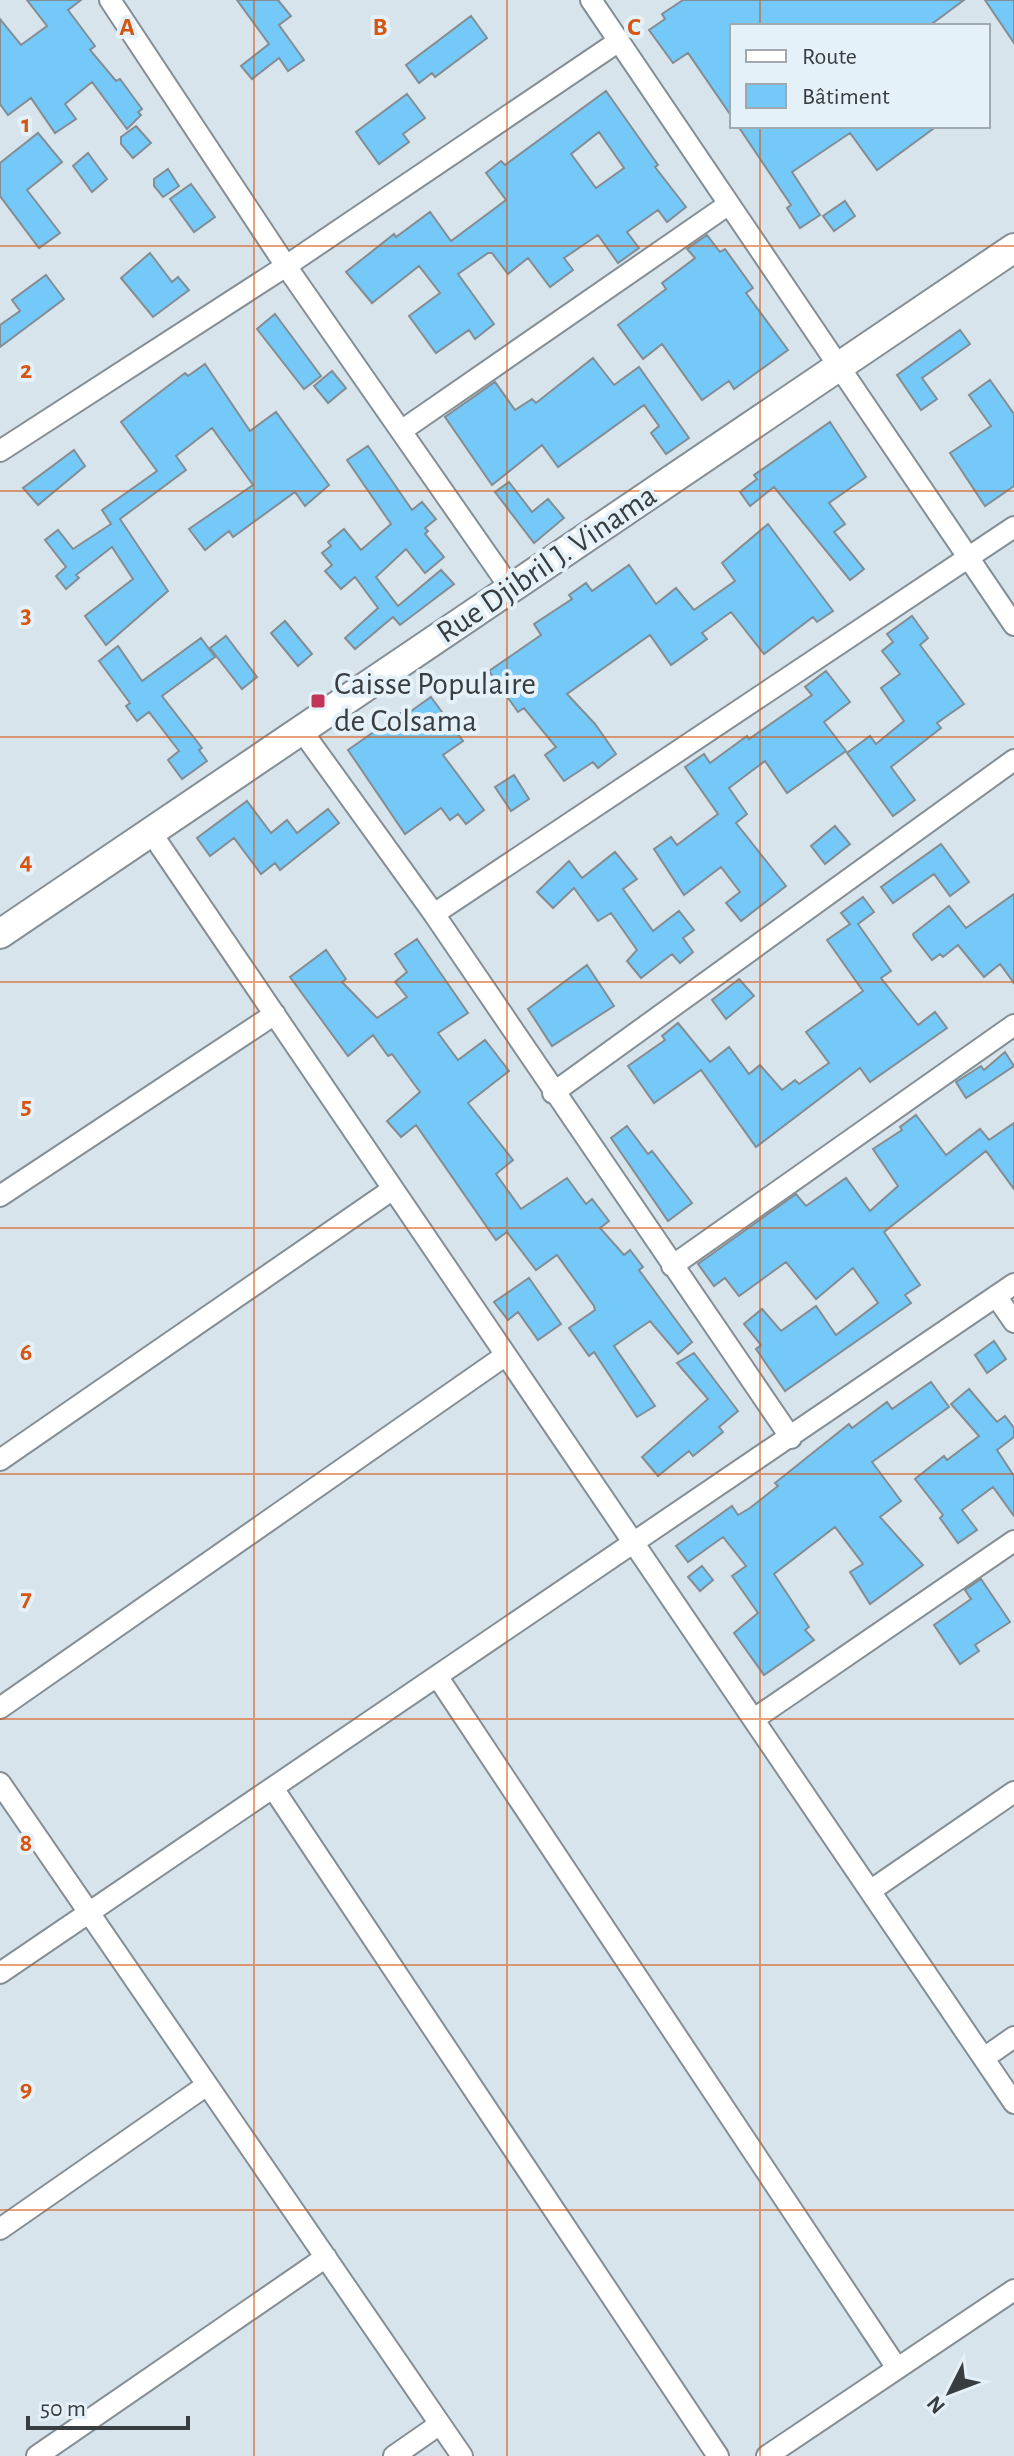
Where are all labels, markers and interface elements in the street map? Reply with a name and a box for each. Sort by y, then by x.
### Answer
text: A [119,14,135,40]
text: B [372,14,388,40]
text: C [627,14,641,40]
legend [730,24,990,128]
text: Route [802,45,857,69]
text: Bâtiment [802,85,890,109]
text: 1 [21,111,31,137]
text: 2 [20,357,32,383]
street label: Rue Djibril J. Vinama [431,479,662,649]
text: 3 [20,602,32,628]
place label: Caisse Populaire de Colsama [334,668,536,737]
marker: Caisse Populaire de Colsama [309,692,327,710]
text: 4 [19,848,33,874]
text: 5 [20,1093,32,1119]
text: 6 [20,1339,32,1365]
text: 7 [20,1585,32,1611]
text: 8 [20,1830,32,1856]
text: 9 [20,2076,32,2102]
north arrow [910,2352,990,2432]
scale bar [28,2380,188,2430]
text: N [923,2392,949,2418]
text: 50 m [40,2397,86,2421]

